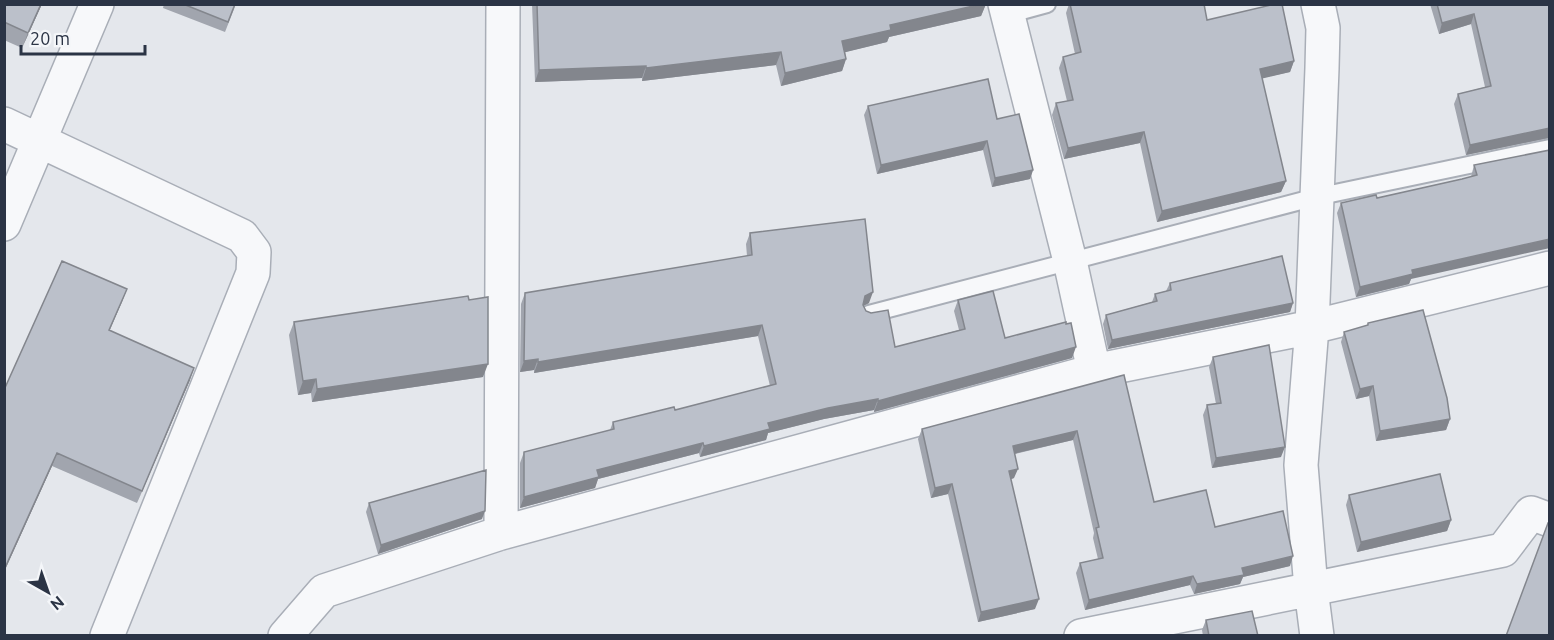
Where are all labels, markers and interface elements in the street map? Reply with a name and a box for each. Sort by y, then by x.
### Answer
scale bar [21,18,146,56]
text: 20 m [30,28,70,48]
north arrow [18,562,78,622]
text: N [47,593,68,614]

